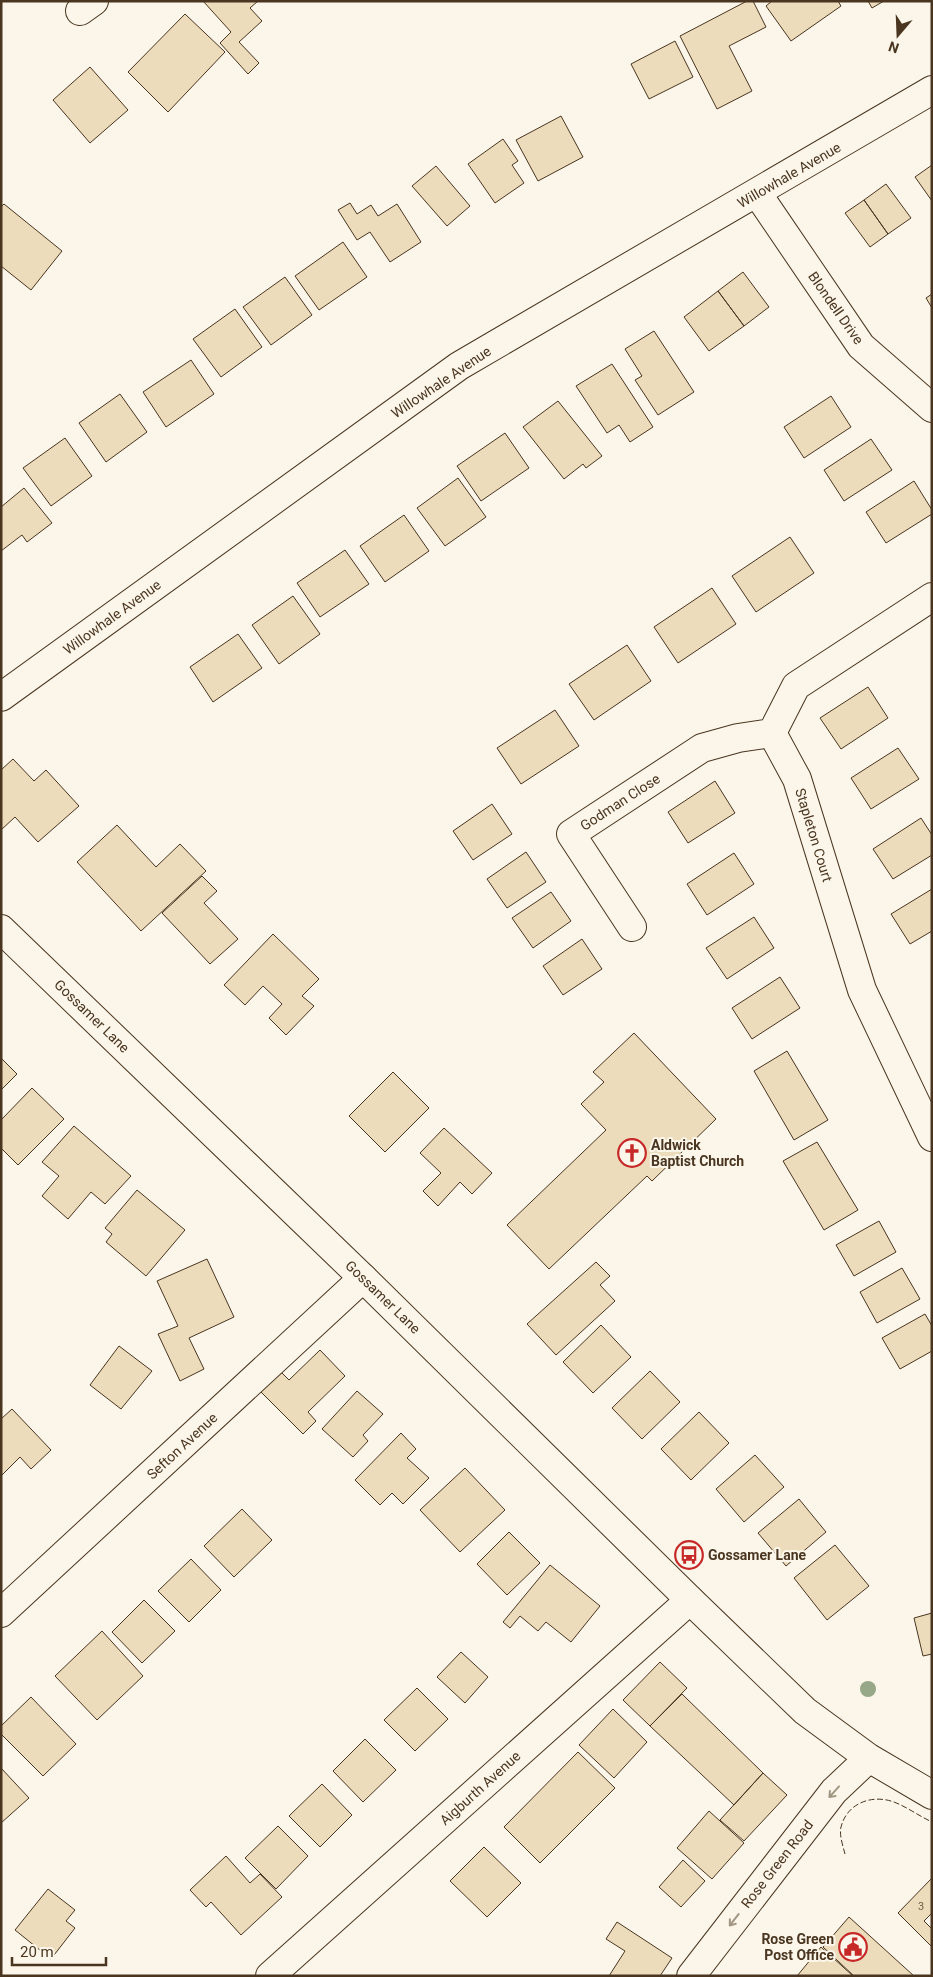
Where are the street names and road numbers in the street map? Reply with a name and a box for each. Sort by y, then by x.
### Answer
street label: Willowhale Avenue [735,139,843,211]
street label: Blondell Drive [805,269,867,347]
street label: Willowhale Avenue [388,343,494,421]
street label: Willowhale Avenue [60,576,164,658]
street label: Godman Close [577,770,663,834]
street label: Stapleton Court [792,786,836,884]
street label: Gossamer Lane [51,976,133,1056]
street label: Gossamer Lane [342,1257,424,1337]
street label: Sefton Avenue [144,1409,220,1483]
street label: Aigburth Avenue [437,1748,523,1828]
street label: Rose Green Road [738,1817,816,1911]

